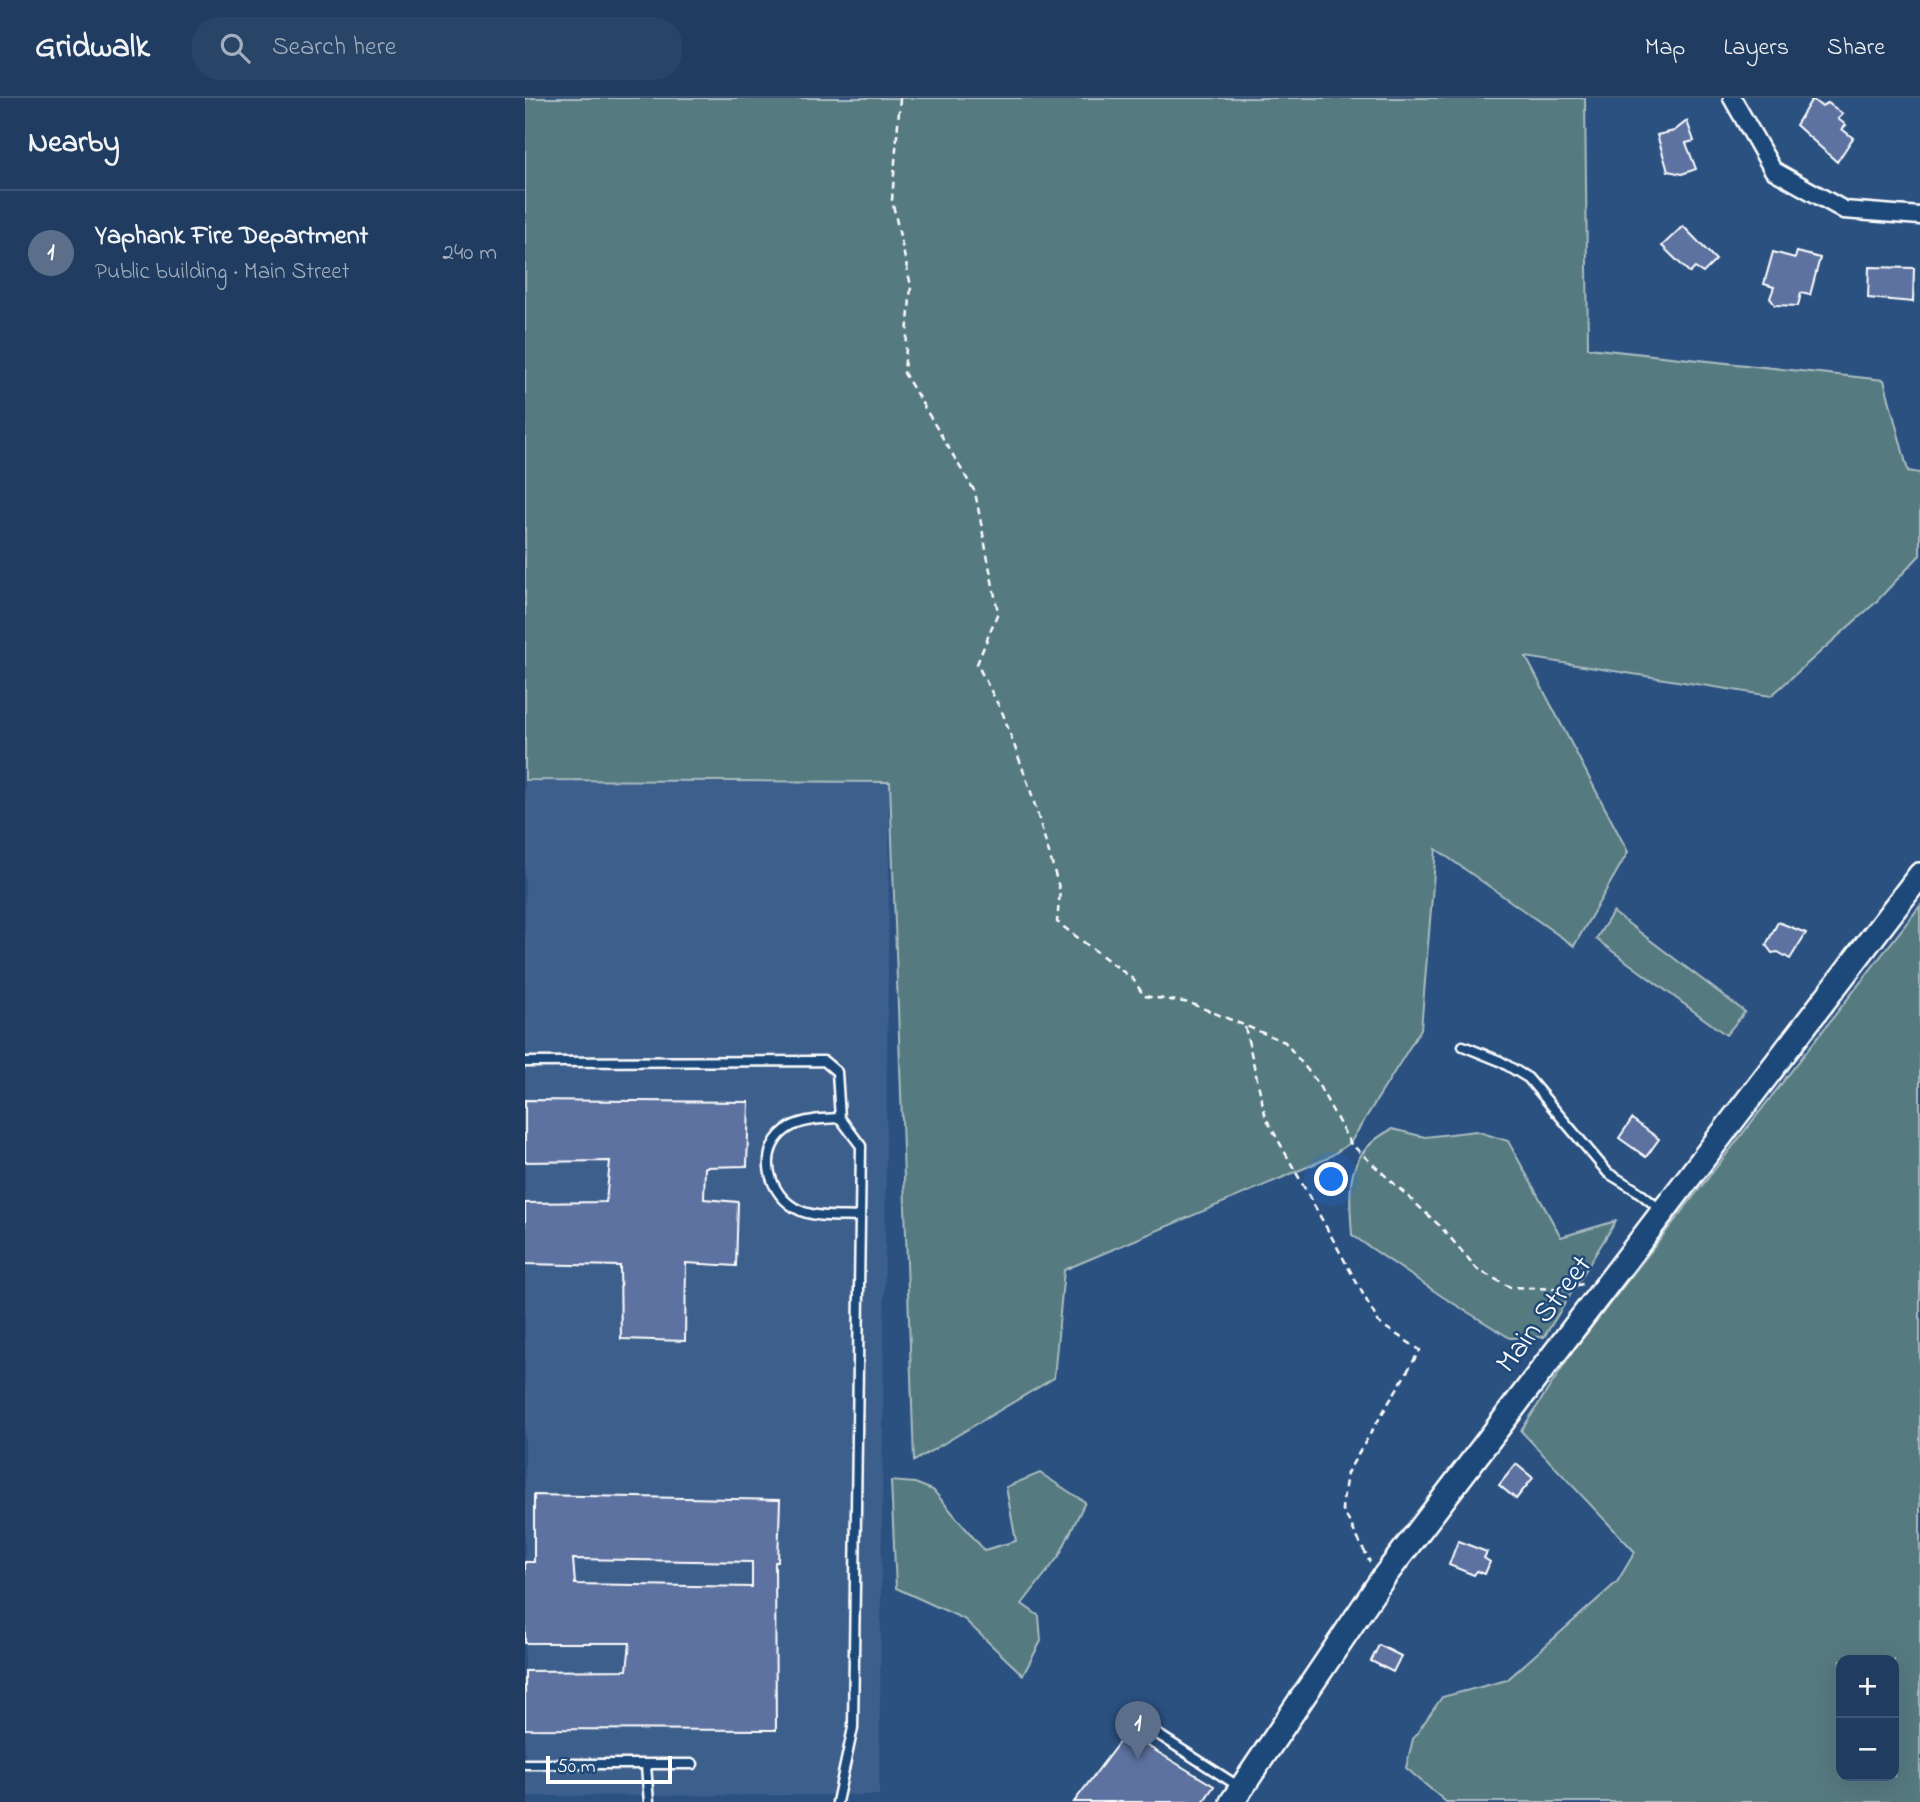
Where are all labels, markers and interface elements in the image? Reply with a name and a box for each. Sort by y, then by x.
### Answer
search box [192,17,682,80]
text: Gridwalk [35,24,150,72]
icon: search [216,29,254,67]
text: Search here [272,29,396,67]
text: Map [1645,31,1685,66]
text: Layers [1723,31,1789,66]
text: Share [1827,31,1885,66]
text: Nearby [28,122,120,166]
text: Yaphank Fire Department [95,218,368,256]
text: 1 [47,237,55,270]
text: 240 m [443,237,497,270]
text: Public building · Main Street [95,256,349,289]
your location [1314,1162,1348,1196]
street label: Main Street [1486,1247,1604,1383]
map controls [1836,1655,1899,1781]
button: + [1836,1655,1899,1718]
pin: 1 [1115,1701,1161,1759]
button: − [1836,1718,1899,1781]
scale bar [546,1753,672,1785]
text: 50 m [557,1754,596,1781]

